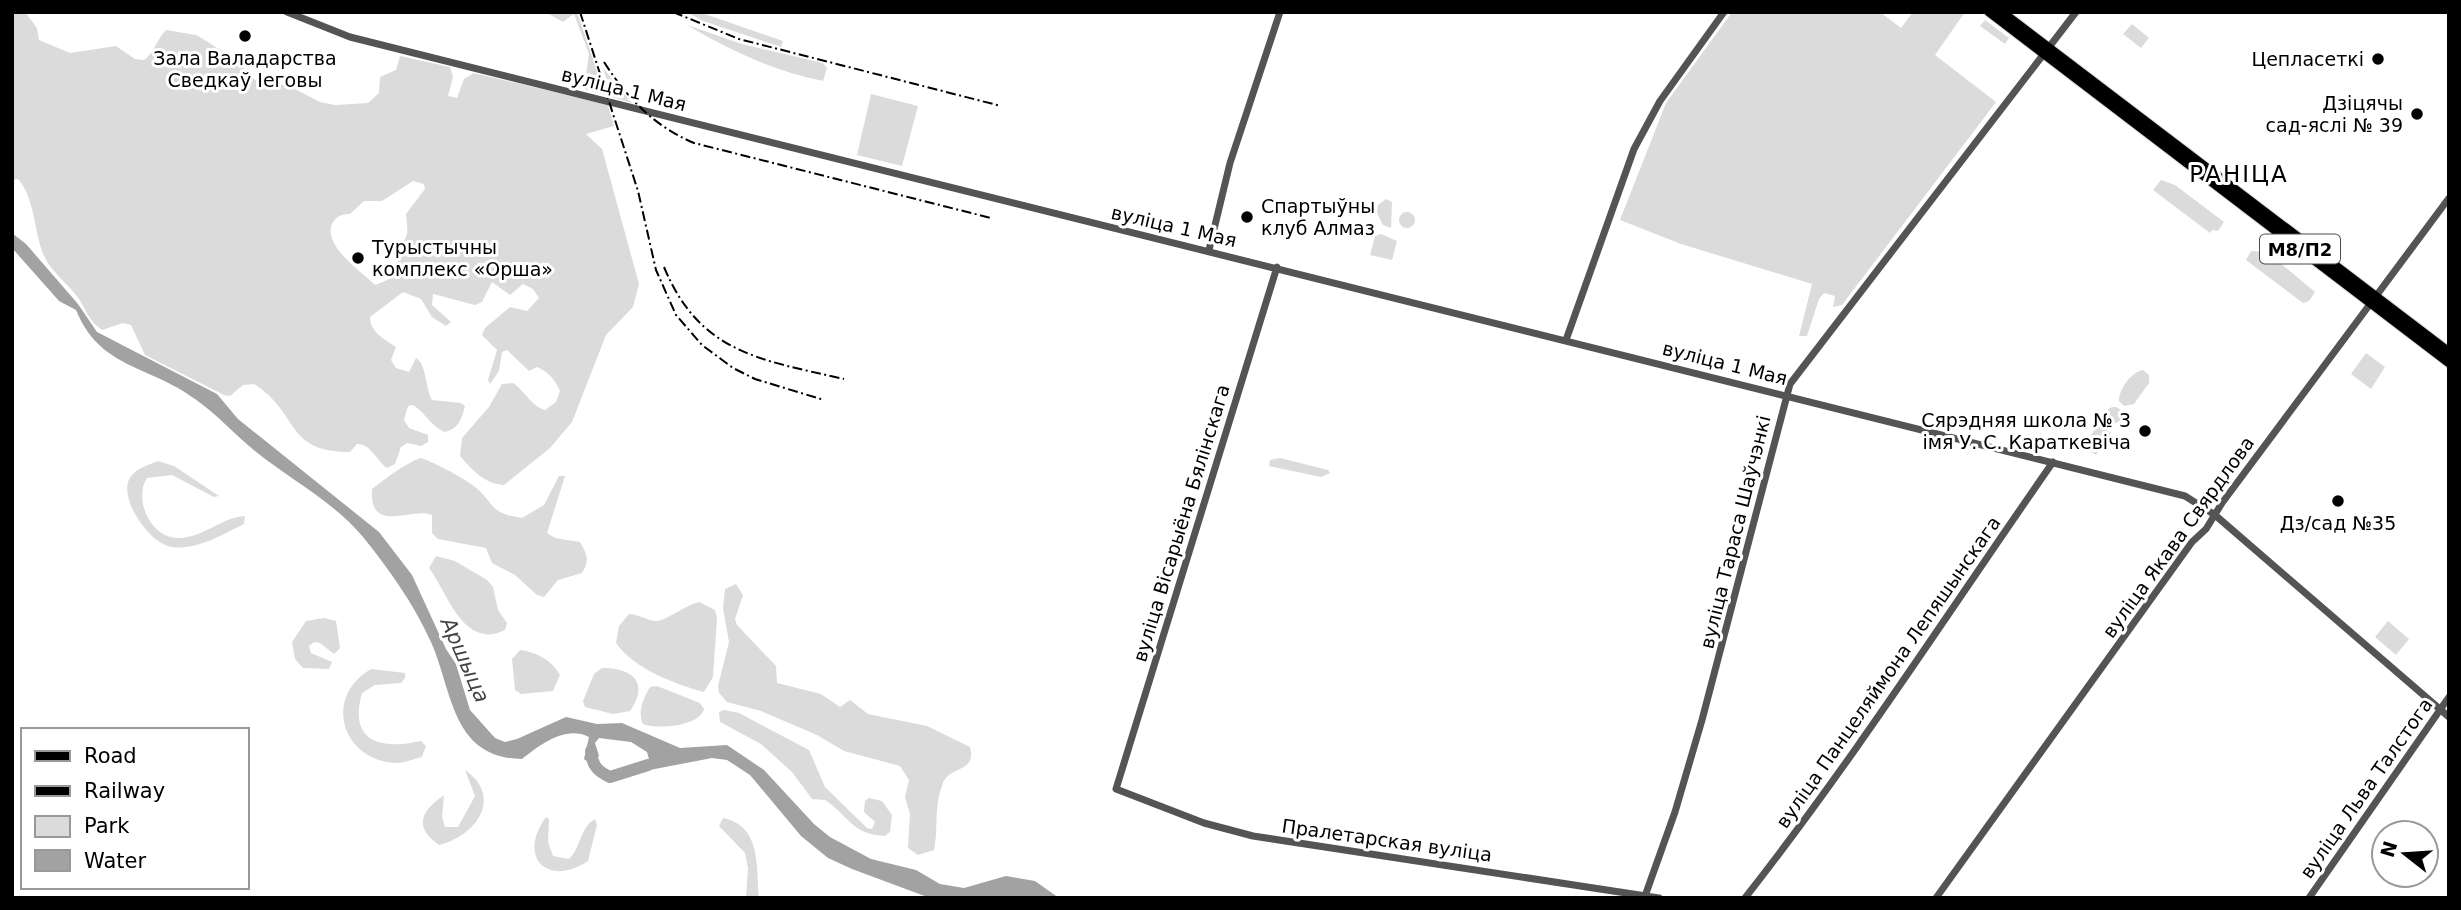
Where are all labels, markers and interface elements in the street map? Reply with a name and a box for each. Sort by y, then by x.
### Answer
marker: Зала Валадарства Сведкаў Іеговы [237,28,253,44]
place label: Зала Валадарства Сведкаў Іеговы [153,47,337,91]
place label: Цепласеткі [2251,48,2364,70]
marker: Цепласеткі [2370,51,2386,67]
street label: вуліца 1 Мая [559,63,689,115]
place label: Дзіцячы сад-яслі № 39 [2266,92,2403,136]
marker: Дзіцячы сад-яслі № 39 [2409,106,2425,122]
district label: РАНІЦА [2189,161,2289,187]
place label: Спартыўны клуб Алмаз [1261,195,1375,239]
street label: вуліца 1 Мая [1109,201,1239,251]
marker: Спартыўны клуб Алмаз [1239,209,1255,225]
road number: М8/П2 [2260,234,2340,264]
place label: Турыстычны комплекс «Орша» [371,236,553,280]
marker: Турыстычны комплекс «Орша» [350,250,366,266]
street label: вуліца 1 Мая [1660,337,1790,389]
street label: вуліца Вісарыёна Бялінскага [1128,381,1234,665]
place label: Сярэдняя школа № 3 імя У. С. Караткевіча [1921,409,2131,453]
street label: вуліца Тараса Шаўчэнкі [1695,413,1775,651]
marker: Сярэдняя школа № 3 імя У. С. Караткевіча [2137,423,2153,439]
street label: вуліца Якава Свярдлова [2098,432,2258,642]
marker: Дз/сад №35 [2330,493,2346,509]
street label: вуліца Панцеляймона Лепяшынскага [1771,512,2005,832]
place label: Дз/сад №35 [2280,512,2396,534]
water label: Аршыца [435,612,494,706]
street label: вуліца Льва Талстога [2295,694,2437,882]
legend [21,728,248,889]
text: Road [84,744,137,768]
text: Railway [84,779,165,803]
text: Park [84,814,130,838]
street label: Пралетарская вуліца [1280,814,1494,866]
north arrow [2370,819,2440,889]
text: N [2376,838,2402,860]
text: Water [84,849,146,873]

